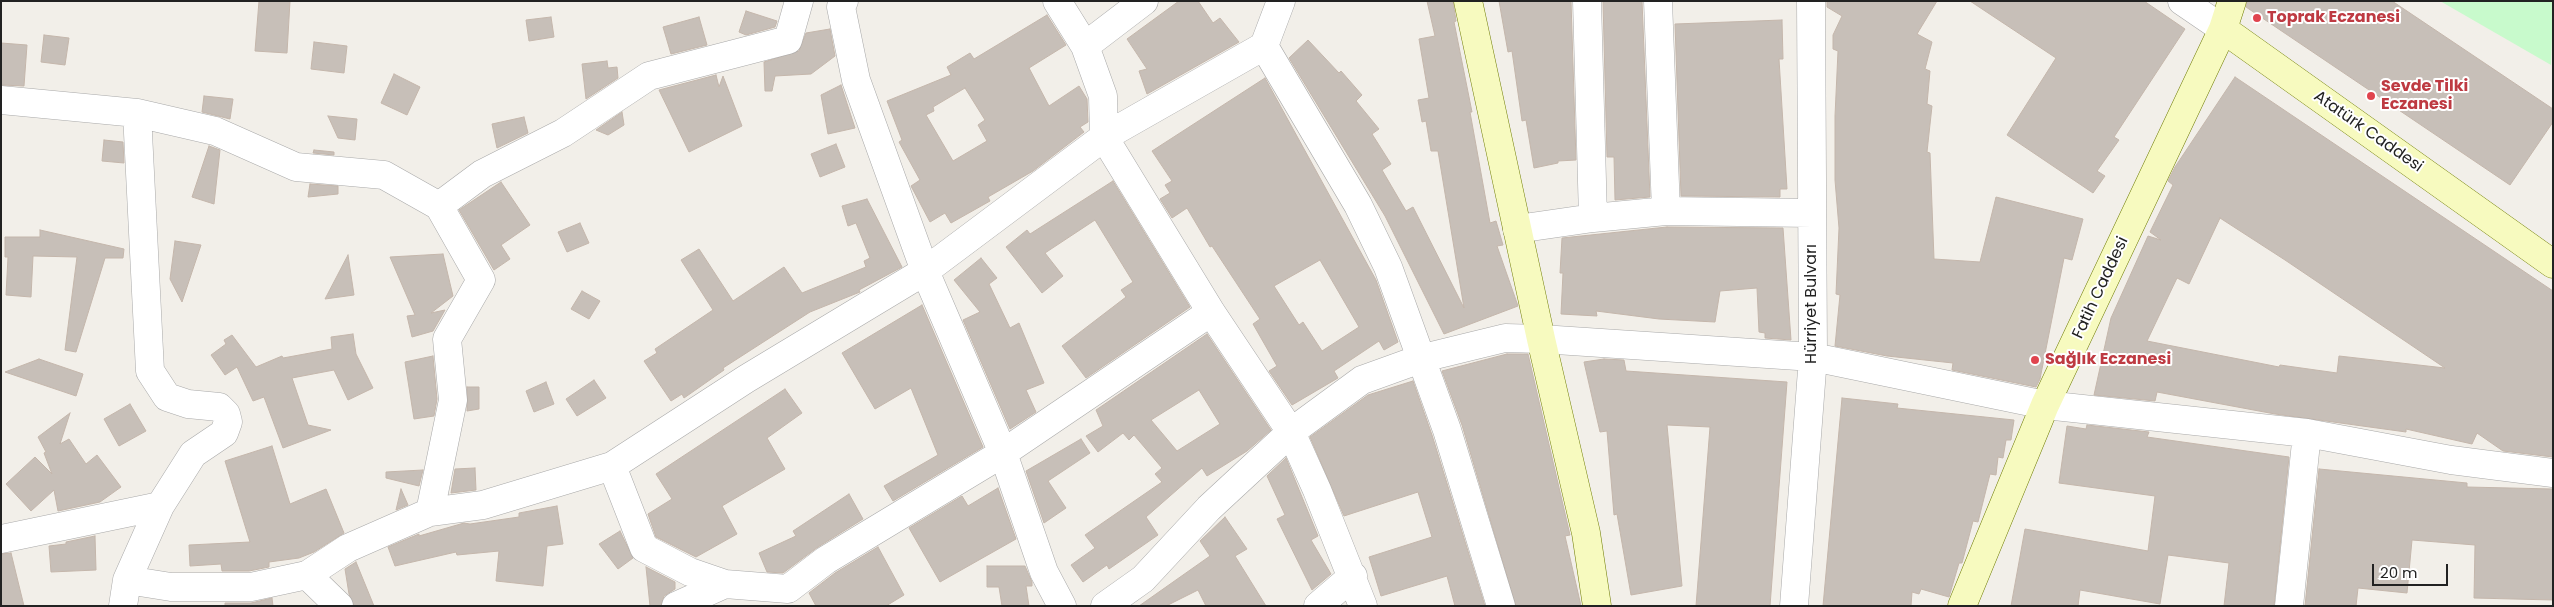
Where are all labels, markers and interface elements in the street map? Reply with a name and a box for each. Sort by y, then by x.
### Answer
place label: Toprak Eczanesi [2267,8,2400,28]
marker: Toprak Eczanesi [2251,12,2263,24]
place label: Sevde Tilki Eczanesi [2381,77,2468,115]
street label: Atatürk Caddesi [2310,87,2426,177]
marker: Sevde Tilki Eczanesi [2365,90,2377,102]
street label: Fatih Caddesi [2069,234,2133,342]
street label: Hürriyet Bulvarı [1802,244,1822,364]
place label: Sağlık Eczanesi [2045,350,2171,370]
marker: Sağlık Eczanesi [2029,354,2041,366]
scale bar [2374,554,2450,586]
text: 20 m [2380,562,2418,583]

